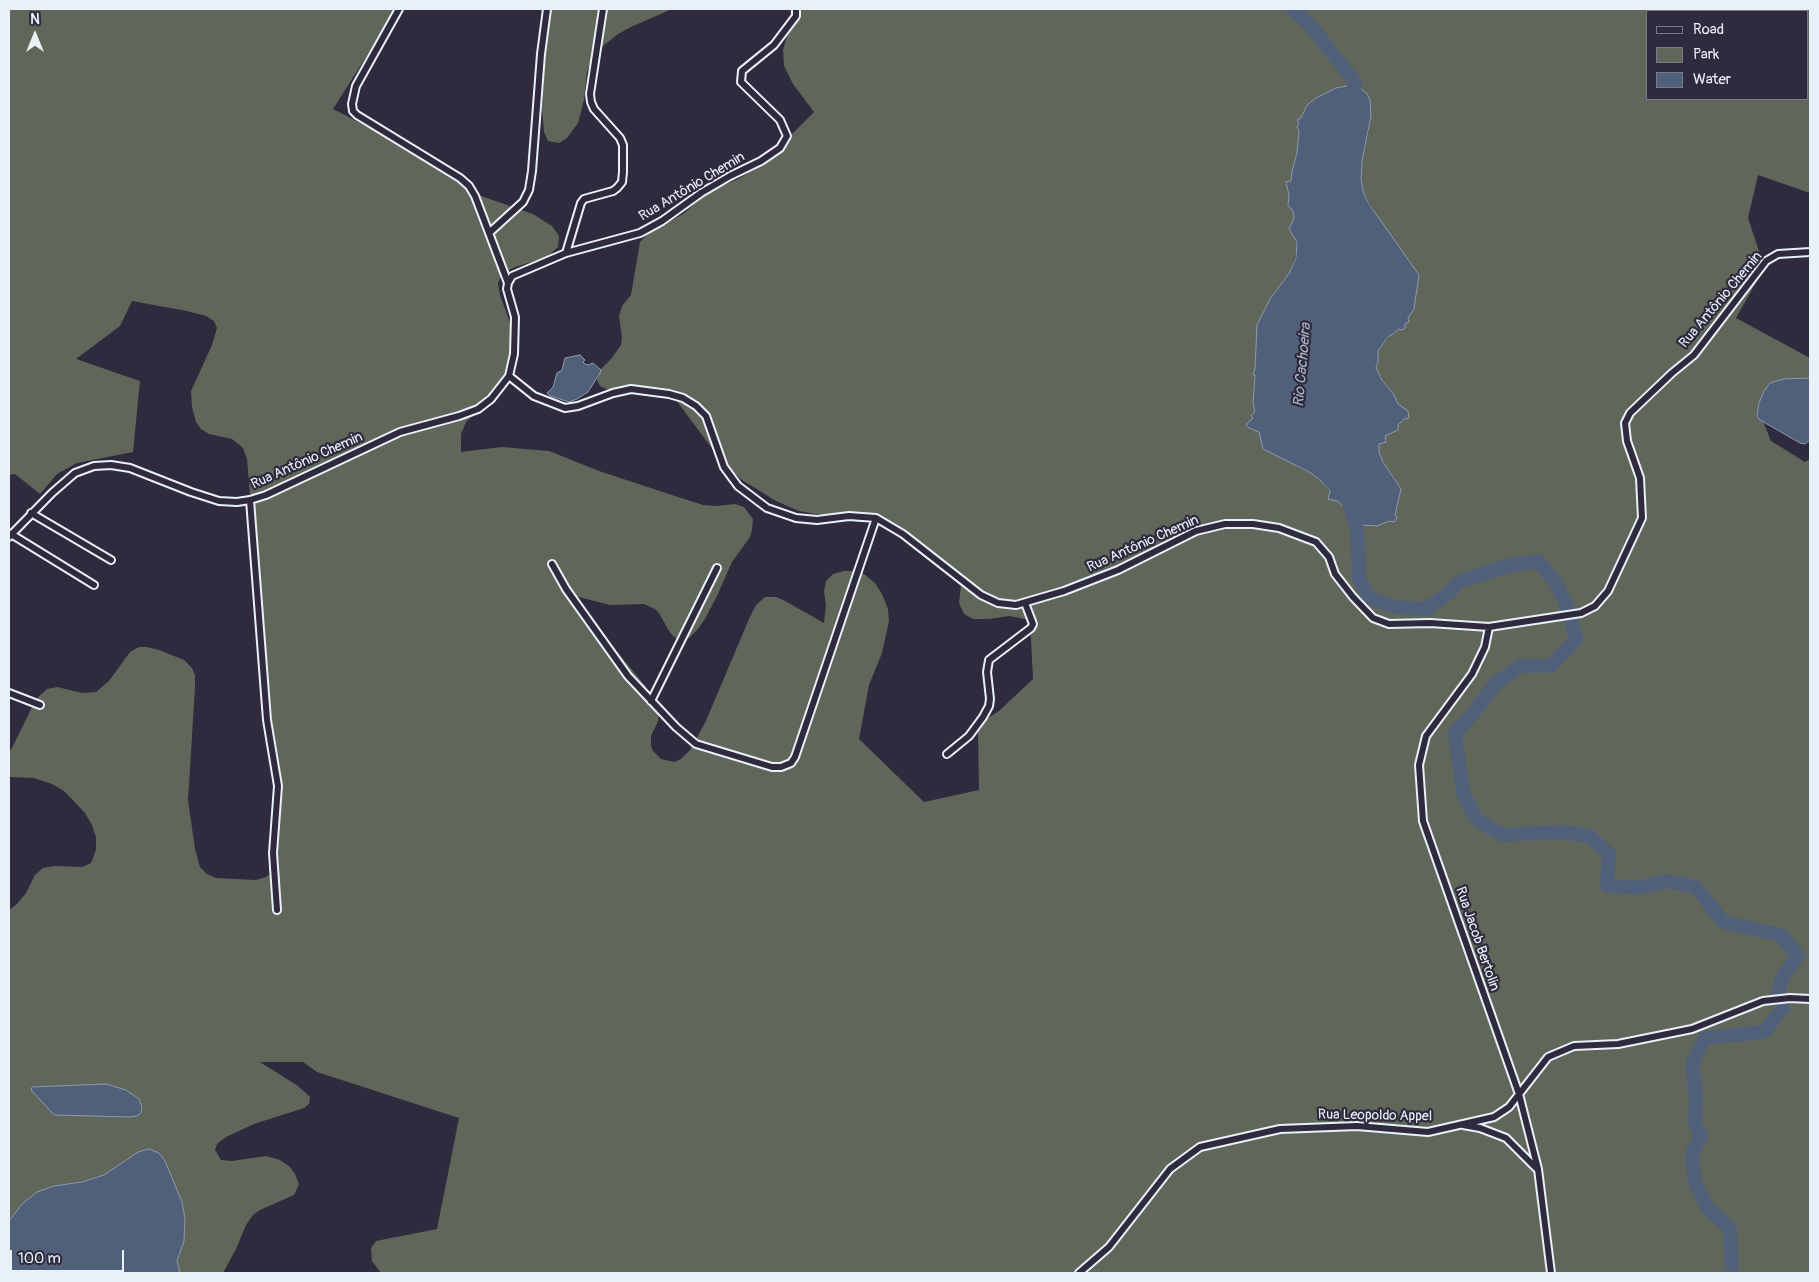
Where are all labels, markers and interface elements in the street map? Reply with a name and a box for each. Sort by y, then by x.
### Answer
north arrow [10,10,60,60]
legend [1646,10,1809,100]
text: N [30,11,40,28]
text: Road [1693,20,1724,39]
text: Park [1693,45,1719,64]
text: Water [1693,70,1731,89]
street label: Rua Antônio Chemin [636,149,748,225]
street label: Rua Antônio Chemin [1676,248,1766,352]
water label: Rio Cachoeira [1290,322,1316,408]
street label: Rua Antônio Chemin [249,429,365,493]
street label: Rua Antônio Chemin [1085,512,1201,576]
street label: Rua Jacob Bertolin [1451,885,1503,993]
street label: Rua Leopoldo Appel [1318,1107,1432,1125]
scale bar [12,1240,126,1272]
text: 100 m [18,1249,61,1268]

